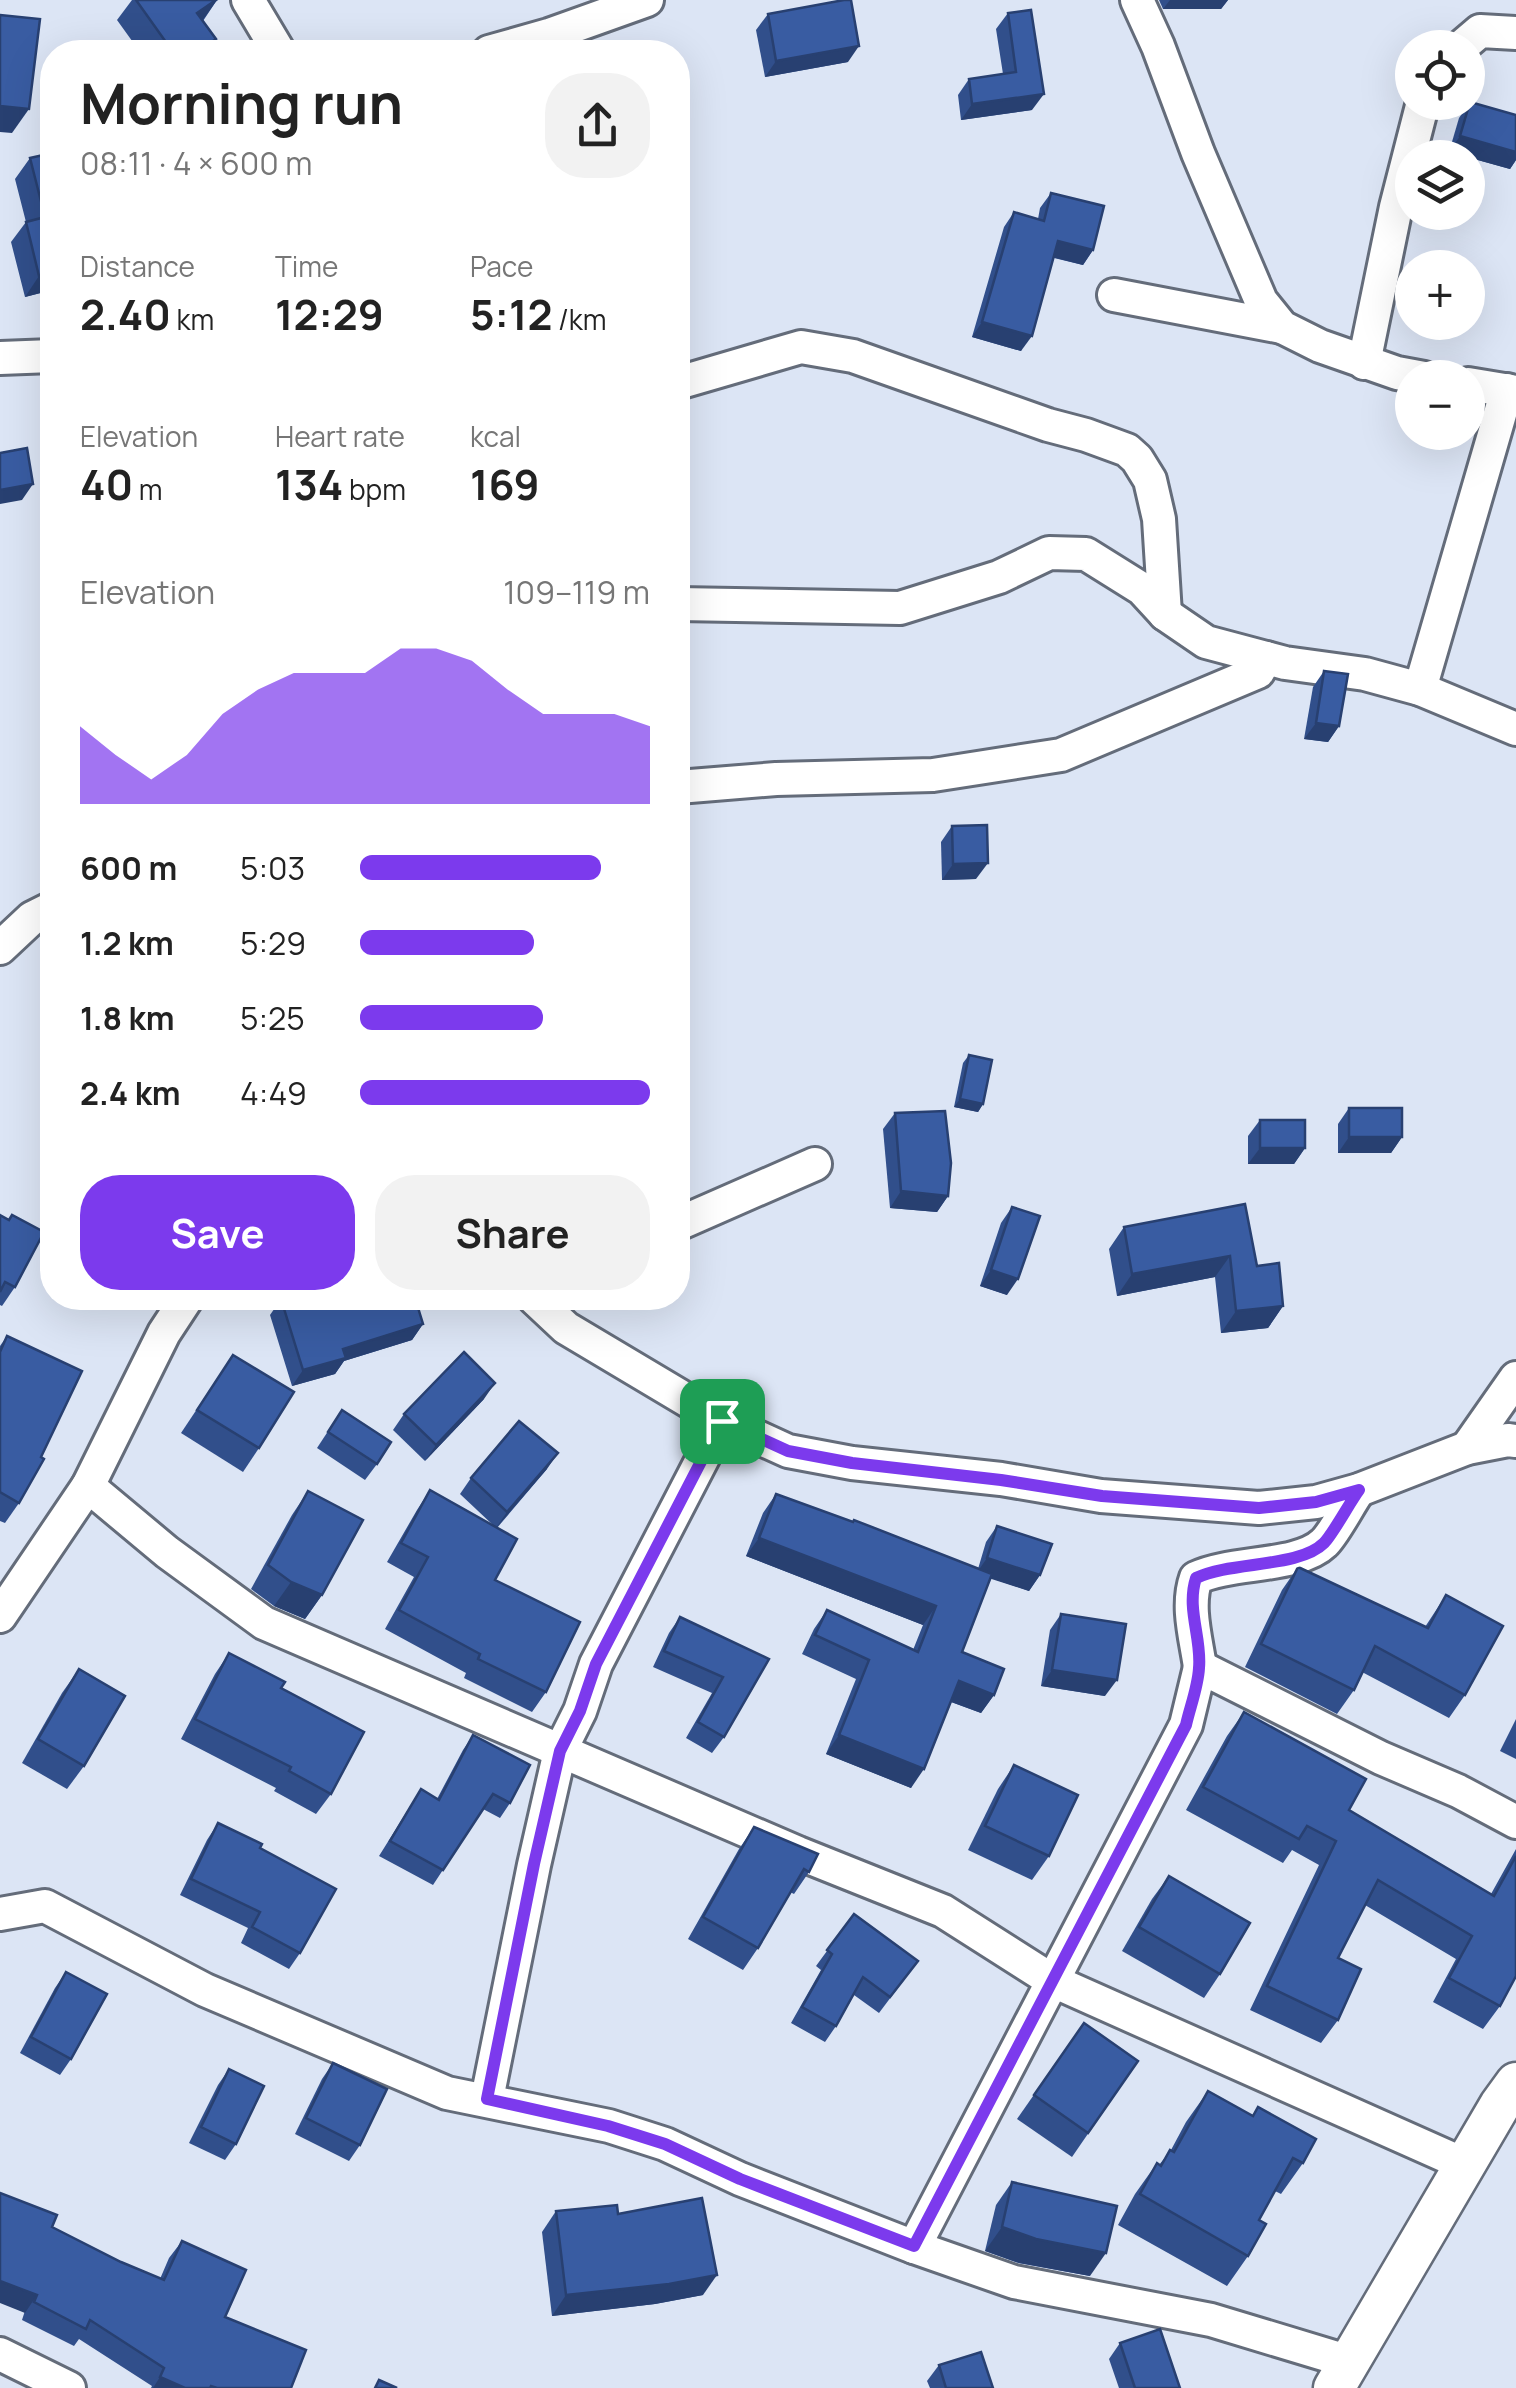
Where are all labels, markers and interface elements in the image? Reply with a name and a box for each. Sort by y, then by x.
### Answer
map controls [1395,30,1485,450]
button: locate [1395,30,1485,120]
text: Morning run [80,65,403,141]
button: share [545,73,650,178]
button: layers [1395,140,1485,230]
text: 08:11 · 4 × 600 m [80,141,312,185]
text: Distance [80,247,195,285]
text: Time [275,247,338,285]
text: Pace [470,247,533,285]
button: + [1395,250,1485,340]
text: 2.40 [80,285,171,343]
text: 12:29 [275,285,384,343]
text: 5:12 [470,285,552,343]
text: km [171,300,214,338]
text: /km [552,300,607,338]
button: − [1395,360,1485,450]
text: Elevation [80,417,198,455]
text: Heart rate [275,417,405,455]
text: kcal [470,417,521,455]
text: 40 [80,455,133,513]
text: 134 [275,455,343,513]
text: 169 [470,455,540,513]
text: m [133,470,163,508]
text: bpm [343,470,406,508]
text: Elevation [80,570,215,614]
text: 109–119 m [503,570,650,614]
text: 600 m [80,846,177,890]
text: 5:03 [240,846,305,890]
text: 1.2 km [80,921,174,965]
text: 5:29 [240,921,306,965]
text: 1.8 km [80,996,174,1040]
text: 5:25 [240,996,305,1040]
text: 2.4 km [80,1071,181,1115]
text: 4:49 [240,1071,307,1115]
button: Save [80,1175,355,1290]
button: Share [375,1175,650,1290]
pin [680,1379,765,1464]
icon: arrive [695,1394,750,1449]

